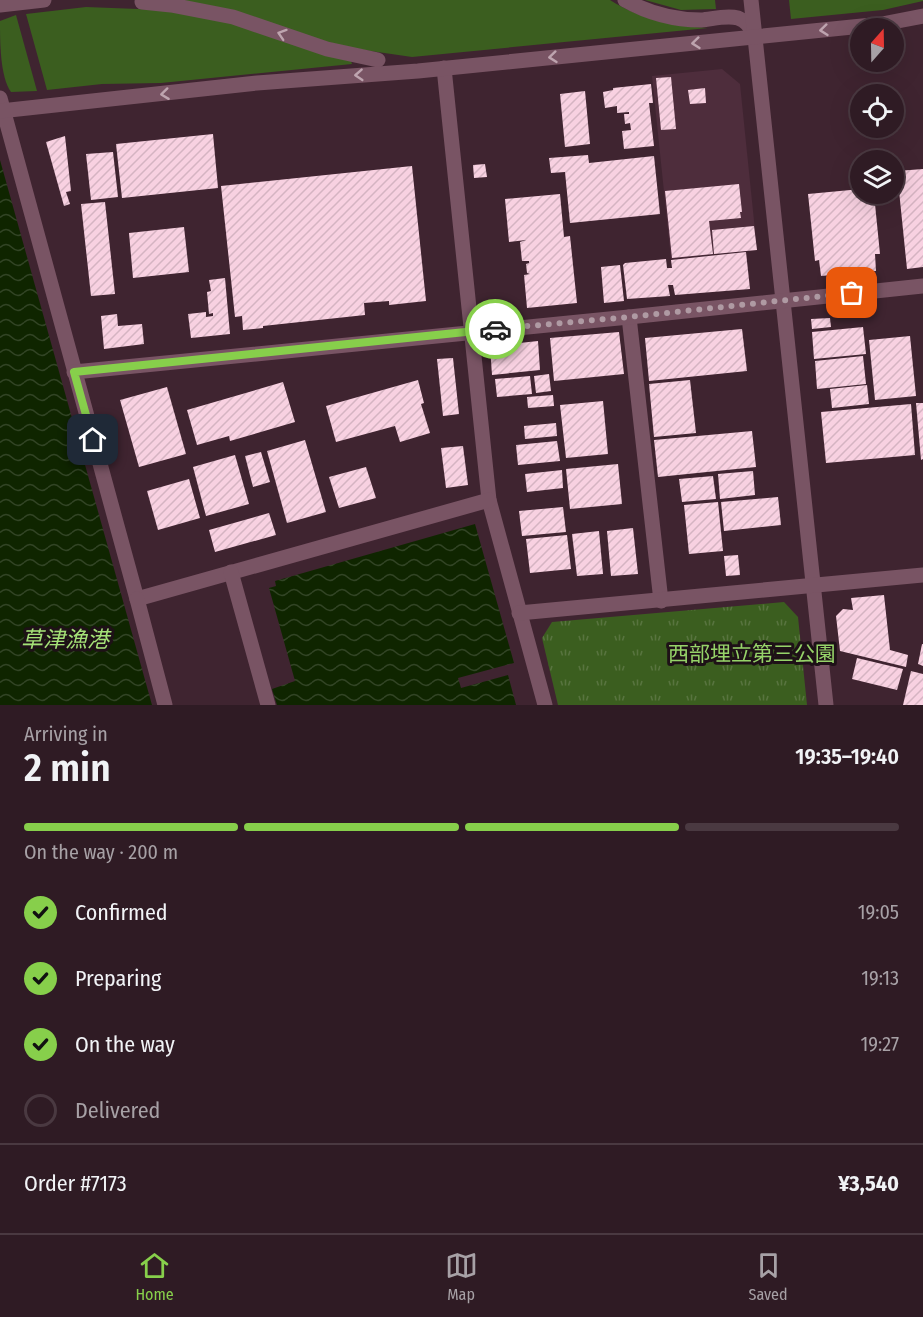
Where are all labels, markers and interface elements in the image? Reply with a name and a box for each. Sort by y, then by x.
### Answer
north arrow [850,18,904,72]
map controls [850,18,904,204]
one-way arrow [819,23,828,36]
one-way arrow [277,29,287,41]
one-way arrow [692,36,701,48]
one-way arrow [548,50,557,63]
one-way arrow [354,68,363,81]
button: locate [850,84,904,138]
one-way arrow [160,87,169,100]
button: layers [850,150,904,204]
pin [826,267,877,318]
icon: bag [835,276,868,309]
courier [465,299,525,359]
icon: car [479,313,512,346]
pin [67,414,118,465]
icon: home [76,423,109,456]
water label: 草津漁港 [21,626,112,653]
park label: 西部埋立第三公園 [668,641,836,667]
text: Arriving in [24,722,108,746]
text: 19:35–19:40 [795,743,899,770]
text: 2 min [24,745,111,791]
text: On the way · 200 m [24,840,178,864]
icon: check [24,896,57,929]
text: Confirmed [75,899,168,926]
text: 19:05 [858,900,899,924]
icon: check [24,962,57,995]
text: Preparing [75,965,161,992]
text: 19:13 [861,966,899,990]
icon: check [24,1028,57,1061]
text: On the way [75,1031,175,1058]
text: 19:27 [860,1032,899,1056]
text: Delivered [75,1097,160,1124]
text: Order #7173 [24,1170,127,1197]
text: ¥3,540 [838,1170,899,1197]
tab: Home [135,1249,174,1304]
tab: Map [445,1249,478,1304]
tab: Saved [748,1249,788,1304]

